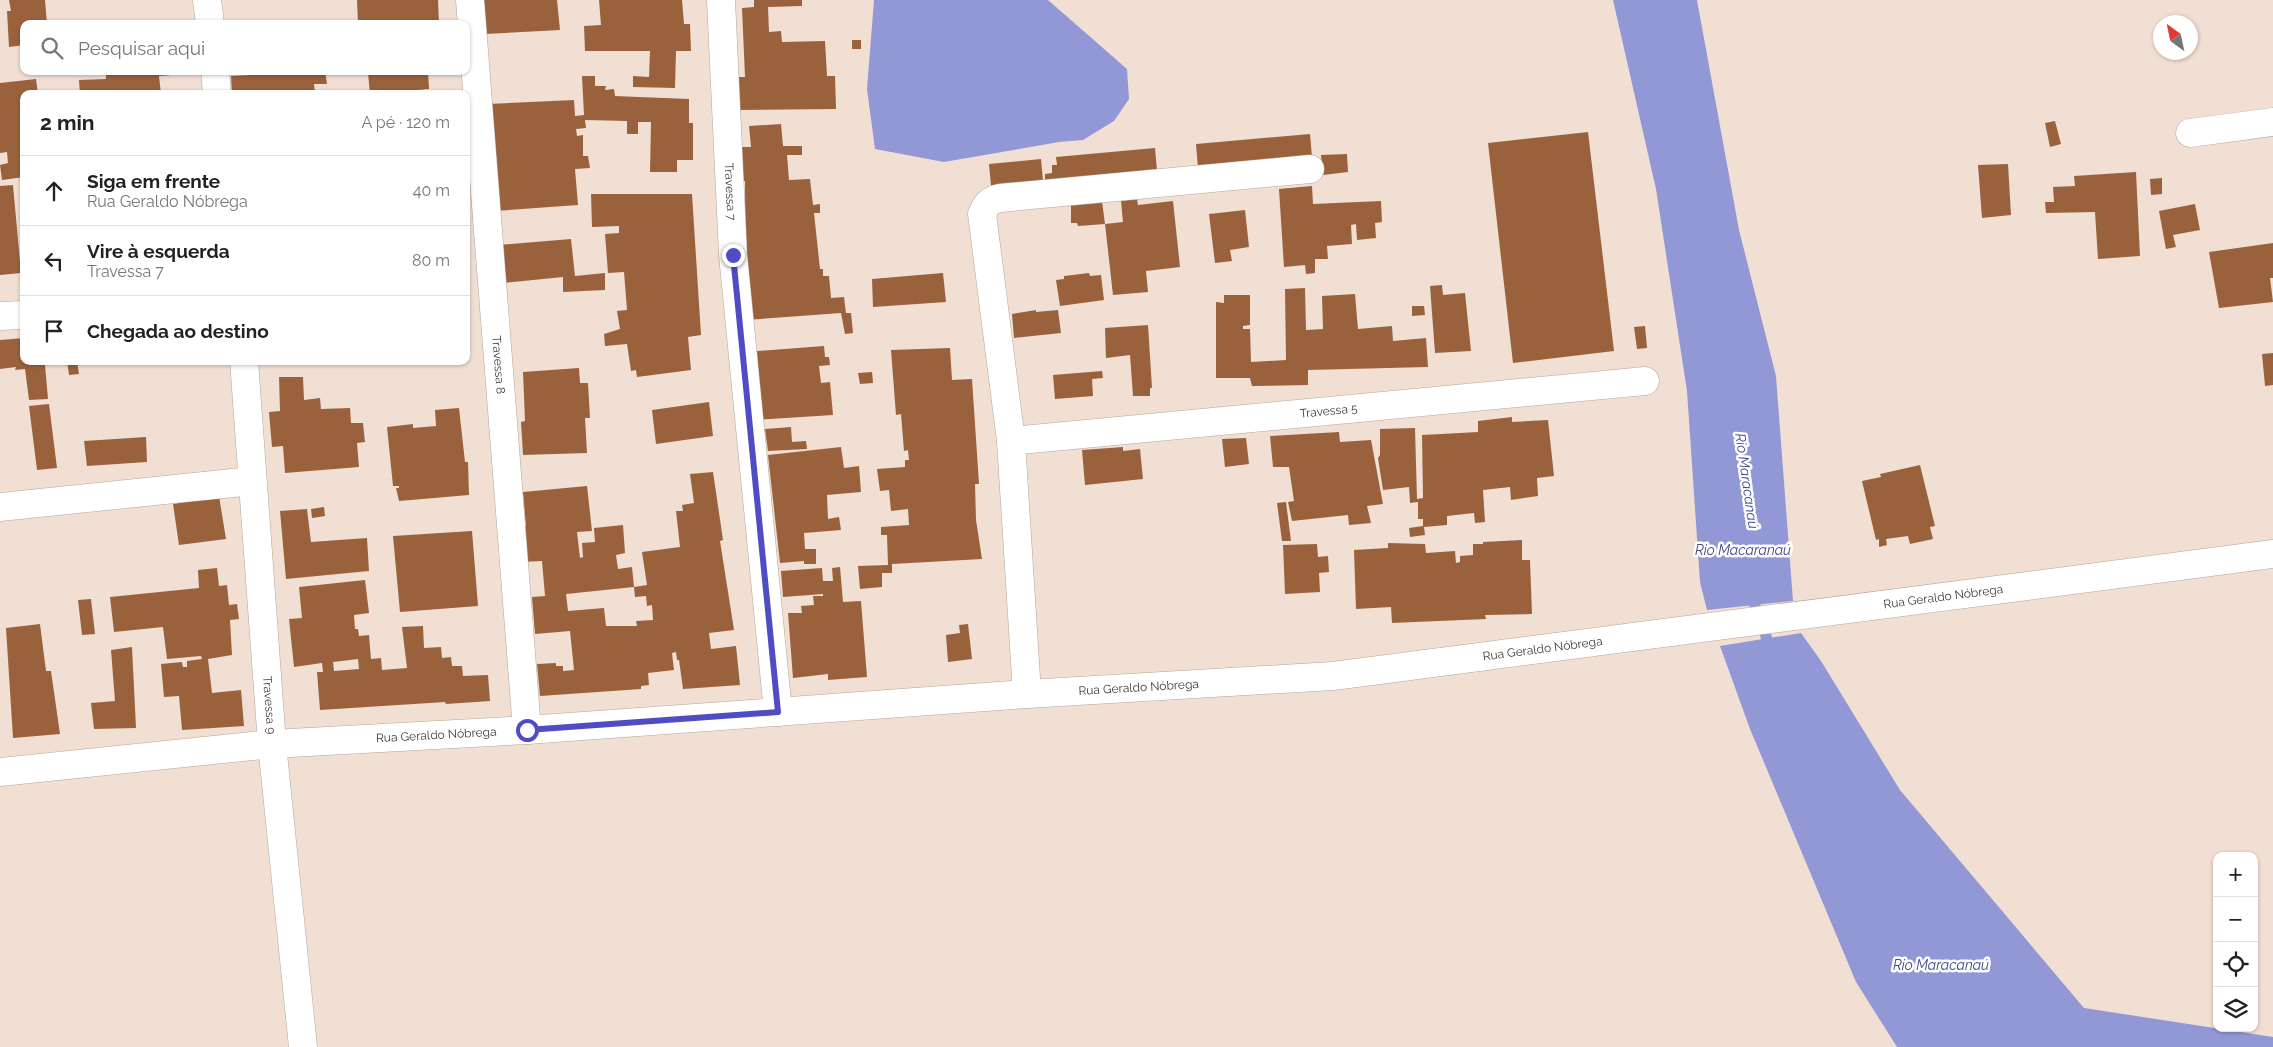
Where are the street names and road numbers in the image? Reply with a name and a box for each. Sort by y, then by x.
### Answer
street label: Travessa 7 [722,163,738,221]
street label: Travessa 8 [489,335,508,395]
street label: Travessa 5 [1299,401,1358,421]
street label: Rua Geraldo Nóbrega [1883,582,2004,612]
street label: Rua Geraldo Nóbrega [1482,634,1603,663]
street label: Travessa 9 [260,676,278,735]
street label: Rua Geraldo Nóbrega [1078,677,1199,698]
street label: Rua Geraldo Nóbrega [376,725,497,745]

